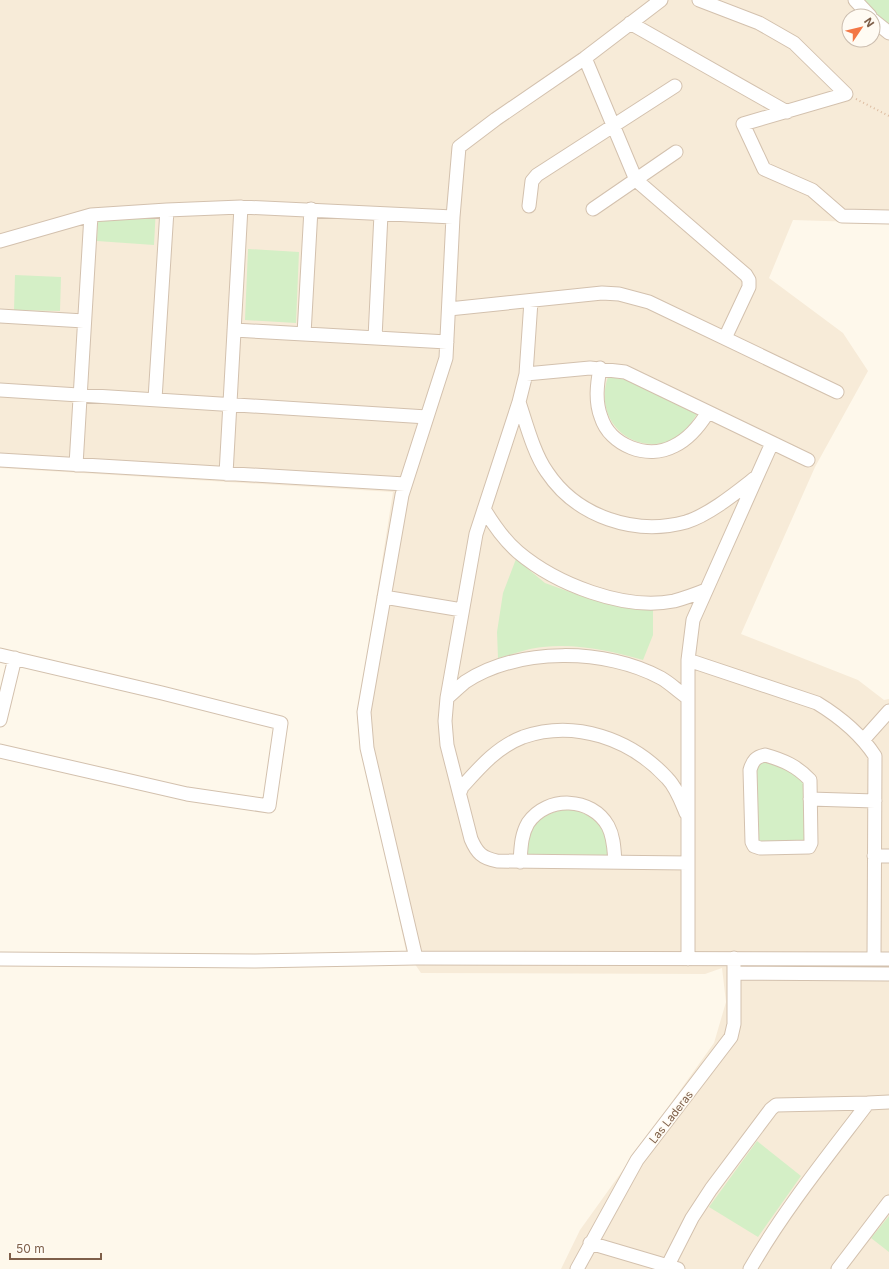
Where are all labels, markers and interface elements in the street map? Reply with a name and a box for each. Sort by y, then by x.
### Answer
north arrow [841,8,881,48]
text: N [861,15,877,30]
street label: Las Laderas [646,1088,696,1146]
scale bar [10,1235,101,1261]
text: 50 m [16,1241,45,1256]

